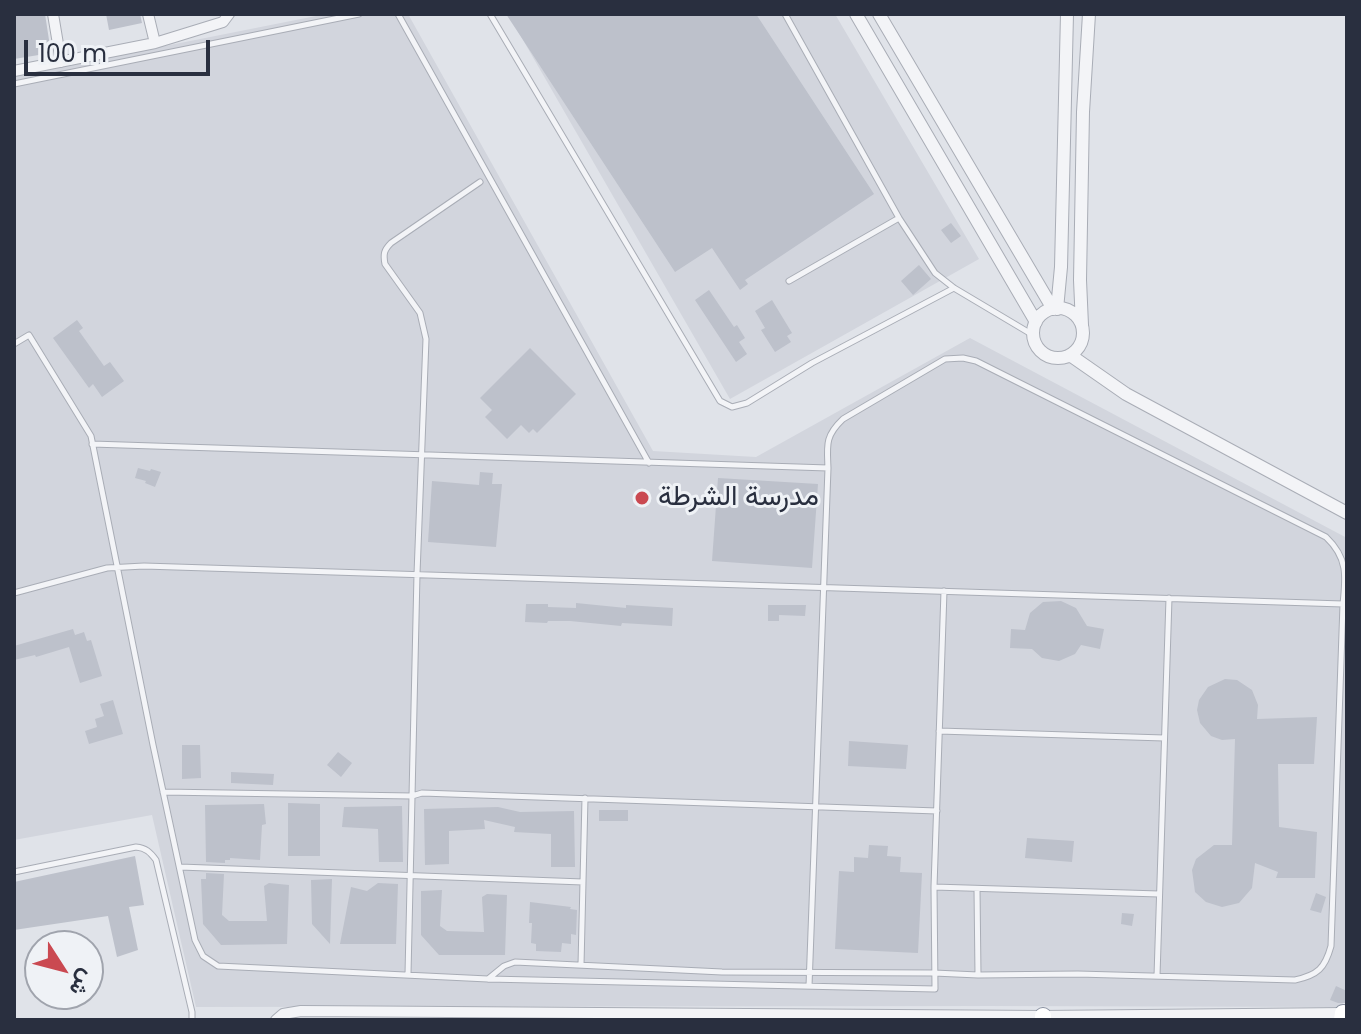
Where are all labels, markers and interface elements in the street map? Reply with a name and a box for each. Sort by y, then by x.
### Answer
scale bar [28,24,214,74]
text: 100 m [38,37,107,70]
place label: مدرسة الشرطة [658,481,819,515]
marker: مدرسة الشرطة [633,489,651,507]
north arrow [24,930,104,1010]
text: ش [62,963,103,1003]

